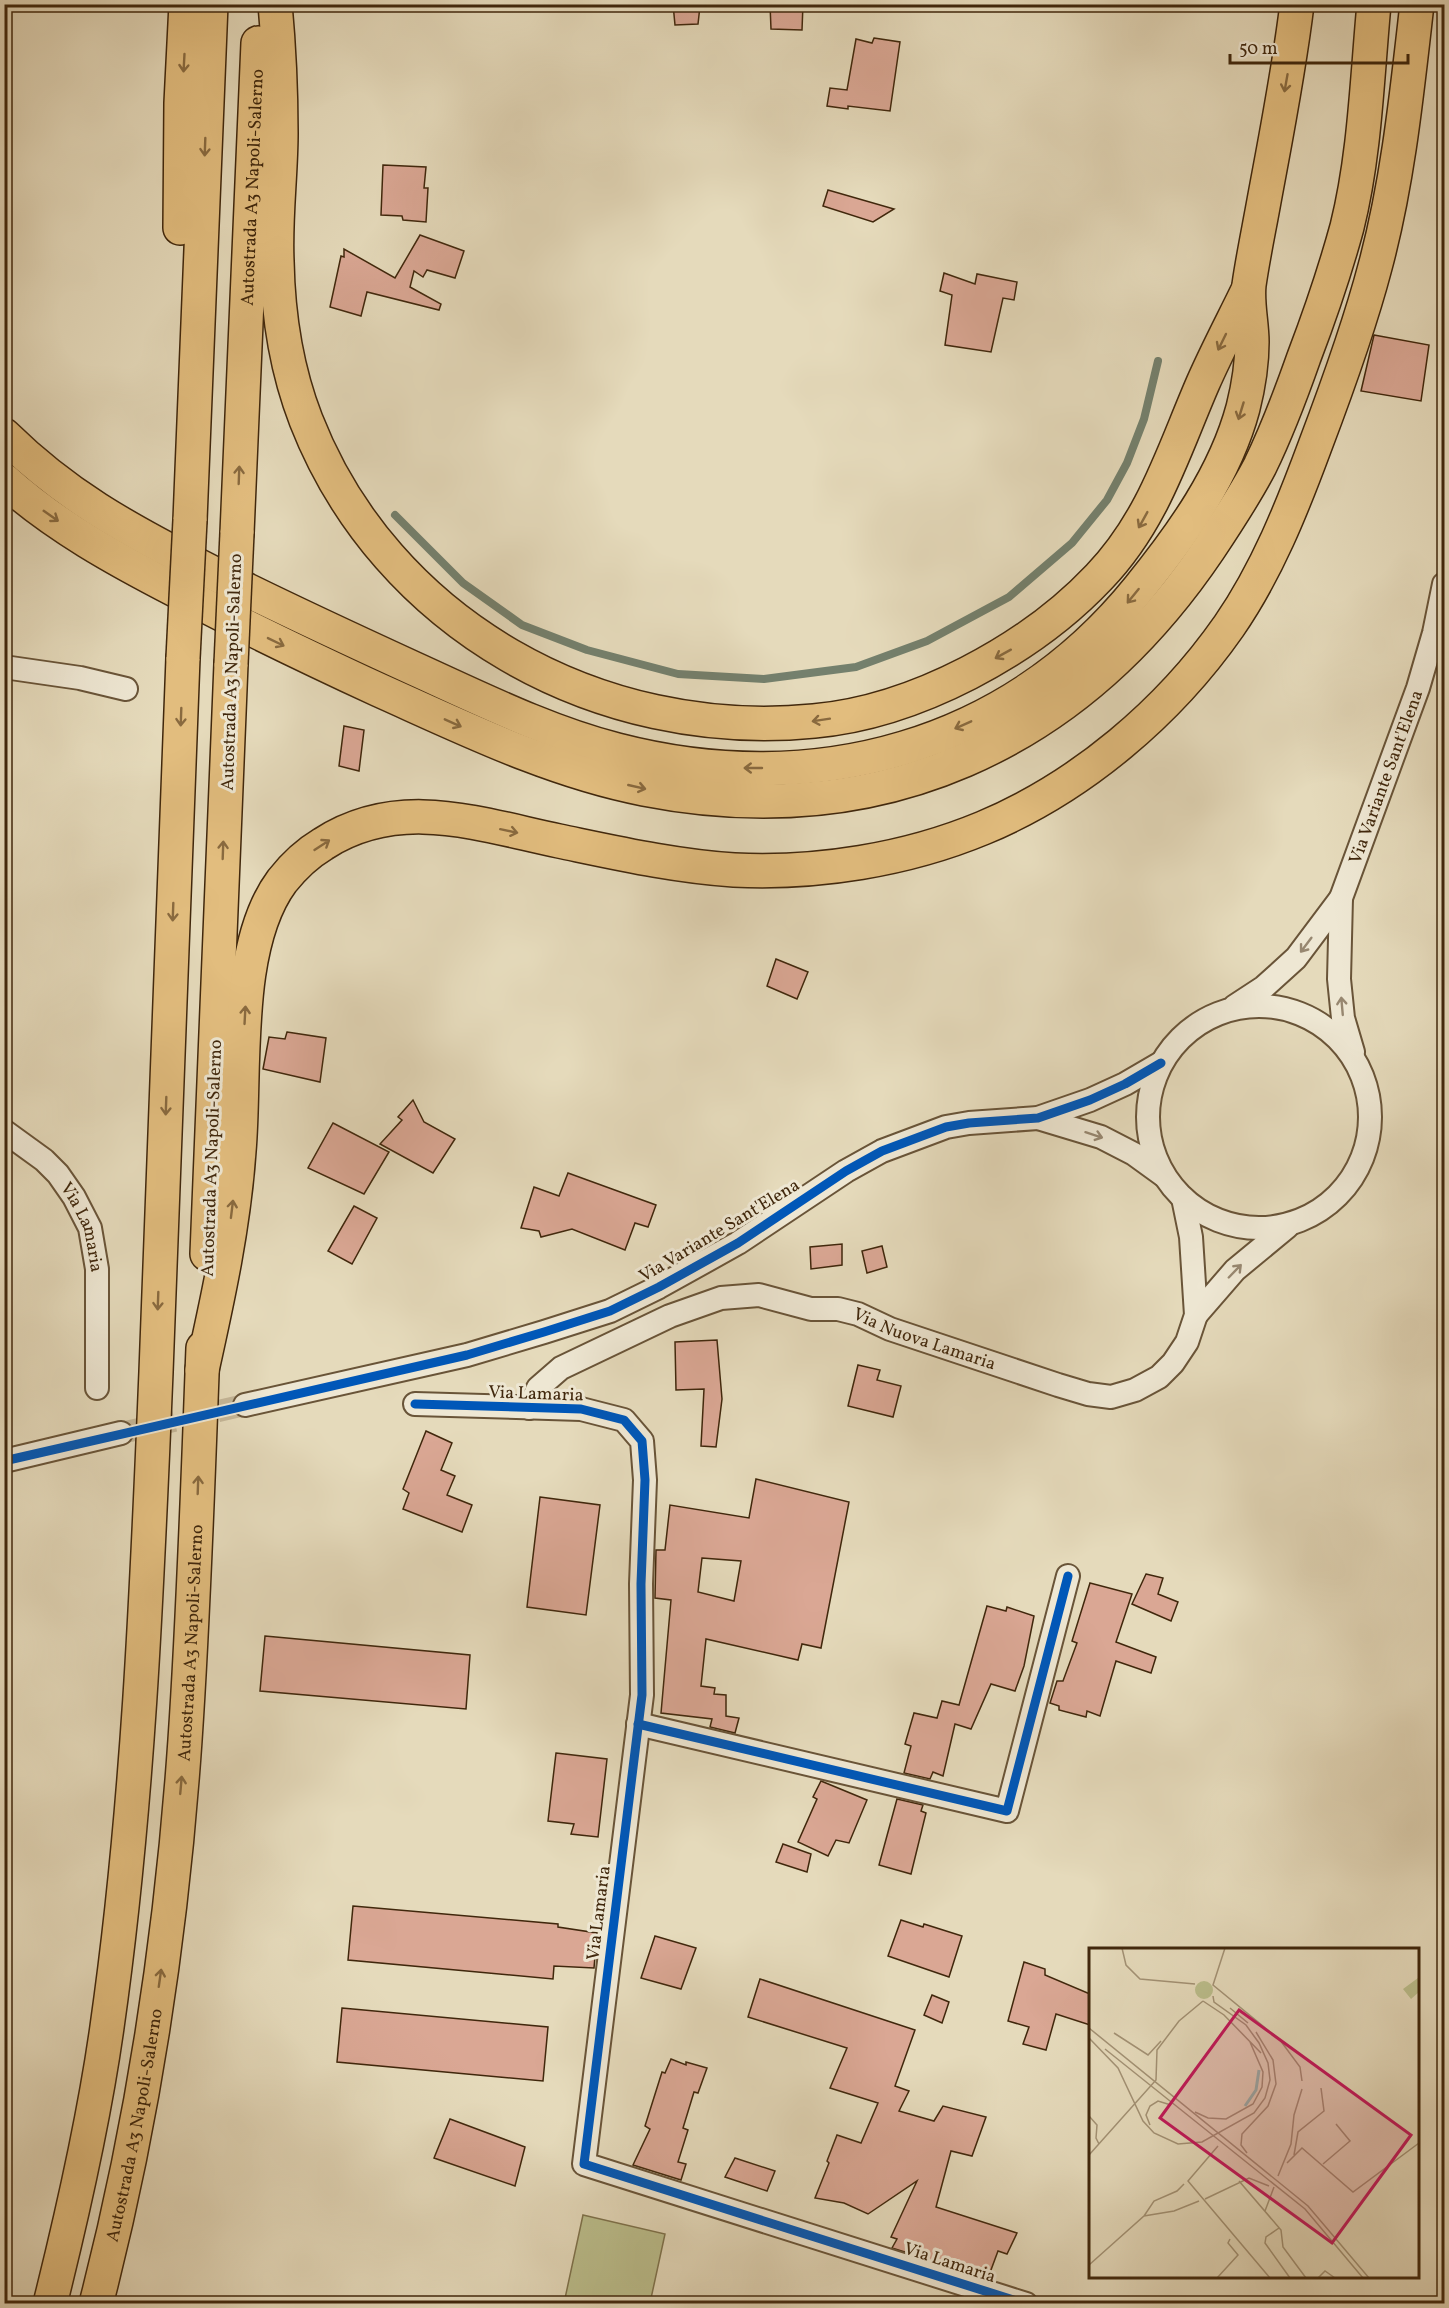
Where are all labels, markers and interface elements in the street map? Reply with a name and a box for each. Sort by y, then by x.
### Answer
scale bar [1230,27,1408,65]
text: 50 m [1239,37,1278,62]
one-way arrow [178,52,189,72]
street label: Autostrada A3 Napoli-Salerno [236,68,271,306]
one-way arrow [1280,73,1291,93]
one-way arrow [199,136,211,156]
one-way arrow [1216,333,1227,351]
one-way arrow [1235,401,1246,420]
one-way arrow [234,465,245,485]
one-way arrow [42,510,58,522]
one-way arrow [1137,511,1148,529]
street label: Autostrada A3 Napoli-Salerno [216,553,249,791]
one-way arrow [1127,587,1140,603]
one-way arrow [266,637,284,649]
one-way arrow [995,648,1012,660]
street label: Via Variante Sant'Elena [1344,687,1430,868]
one-way arrow [175,706,187,726]
one-way arrow [812,715,832,726]
one-way arrow [444,719,462,730]
one-way arrow [954,721,972,732]
one-way arrow [744,762,764,774]
one-way arrow [627,782,646,794]
one-way arrow [499,826,519,837]
one-way arrow [313,838,330,850]
one-way arrow [218,840,229,860]
one-way arrow [168,901,179,921]
one-way arrow [1300,937,1313,953]
one-way arrow [1336,996,1347,1016]
one-way arrow [240,1006,251,1025]
street label: Autostrada A3 Napoli-Salerno [196,1039,229,1277]
one-way arrow [160,1096,171,1116]
one-way arrow [1084,1130,1103,1141]
street label: Via Variante Sant'Elena [635,1173,805,1289]
street label: Via Lamaria [53,1178,108,1274]
one-way arrow [227,1200,238,1220]
one-way arrow [1227,1264,1242,1279]
one-way arrow [153,1291,164,1311]
street label: Via Nuova Lamaria [848,1302,999,1377]
street label: Via Lamaria [488,1380,584,1409]
one-way arrow [193,1476,204,1496]
street label: Autostrada A3 Napoli-Salerno [173,1524,210,1762]
one-way arrow [176,1775,187,1795]
street label: Via Lamaria [581,1864,618,1962]
inset map [1089,1948,1419,2278]
one-way arrow [154,1969,165,1989]
street label: Autostrada A3 Napoli-Salerno [101,2007,170,2245]
street label: Via Lamaria [900,2237,999,2290]

